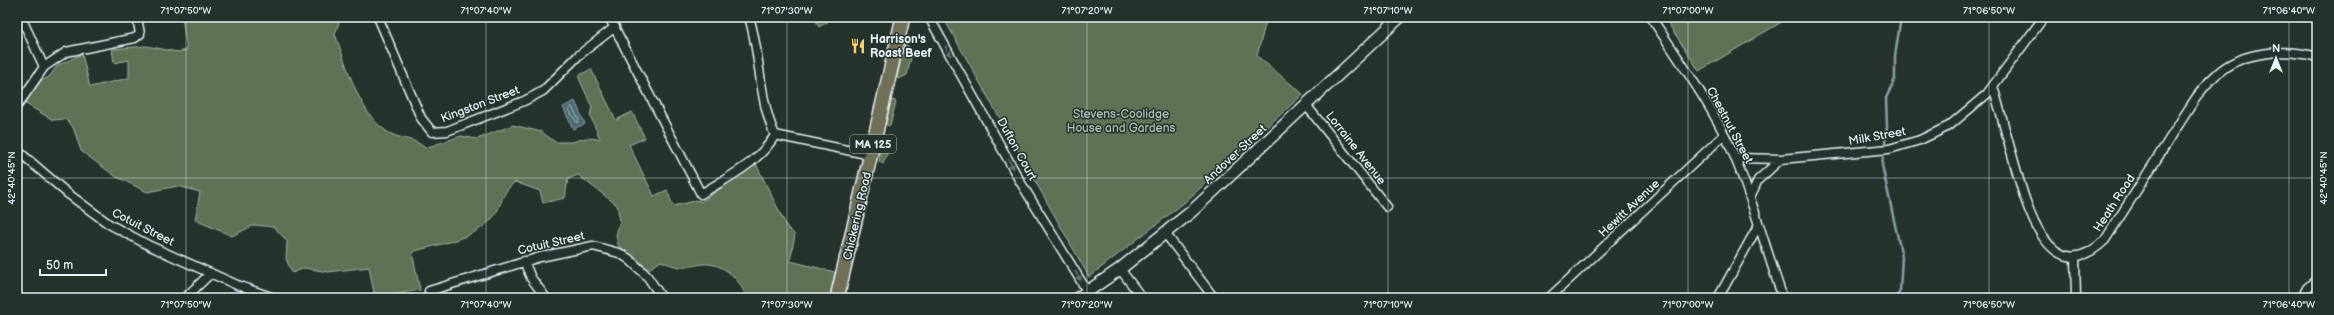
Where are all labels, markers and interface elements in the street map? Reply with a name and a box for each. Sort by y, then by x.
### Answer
text: 71°07'50"W [161,5,211,17]
text: 71°07'40"W [460,5,512,17]
text: 71°07'30"W [761,5,813,17]
text: 71°07'20"W [1061,5,1113,17]
text: 71°07'10"W [1363,5,1413,17]
text: 71°07'00"W [1662,5,1714,17]
text: 71°06'50"W [1963,5,2015,17]
text: 71°06'40"W [2263,5,2315,17]
place label: Harrison's Roast Beef [870,32,932,61]
restaurant icon: Harrison's Roast Beef [849,37,867,55]
north arrow [2256,38,2296,78]
text: N [2272,42,2280,55]
one-way arrow [944,45,951,57]
street label: Kingston Street [439,82,522,126]
street label: Chestnut Street [1703,84,1756,167]
park label: Stevens-Coolidge House and Gardens [1067,107,1175,136]
street label: Lorraine Avenue [1322,109,1389,188]
street label: Dufton Court [993,115,1040,183]
street label: Andover Street [1201,121,1270,187]
street label: Milk Street [1847,124,1907,149]
road number: MA 125 [850,135,896,153]
text: 42°40'45"N [6,151,18,205]
text: 42°40'45"N [2318,151,2330,205]
one-way arrow [1008,159,1015,170]
street label: Chickering Road [840,170,875,262]
street label: Heath Road [2090,172,2139,235]
street label: Hewitt Avenue [1596,176,1663,240]
street label: Cotuit Street [109,205,177,250]
street label: Cotuit Street [516,228,586,258]
scale bar [40,251,106,277]
text: 50 m [46,258,73,273]
one-way arrow [1074,270,1081,282]
text: 71°07'50"W [161,299,211,311]
text: 71°07'40"W [460,299,512,311]
text: 71°07'30"W [761,299,813,311]
text: 71°07'20"W [1061,299,1113,311]
text: 71°07'10"W [1363,299,1413,311]
text: 71°07'00"W [1662,299,1714,311]
text: 71°06'50"W [1963,299,2015,311]
text: 71°06'40"W [2263,299,2315,311]

